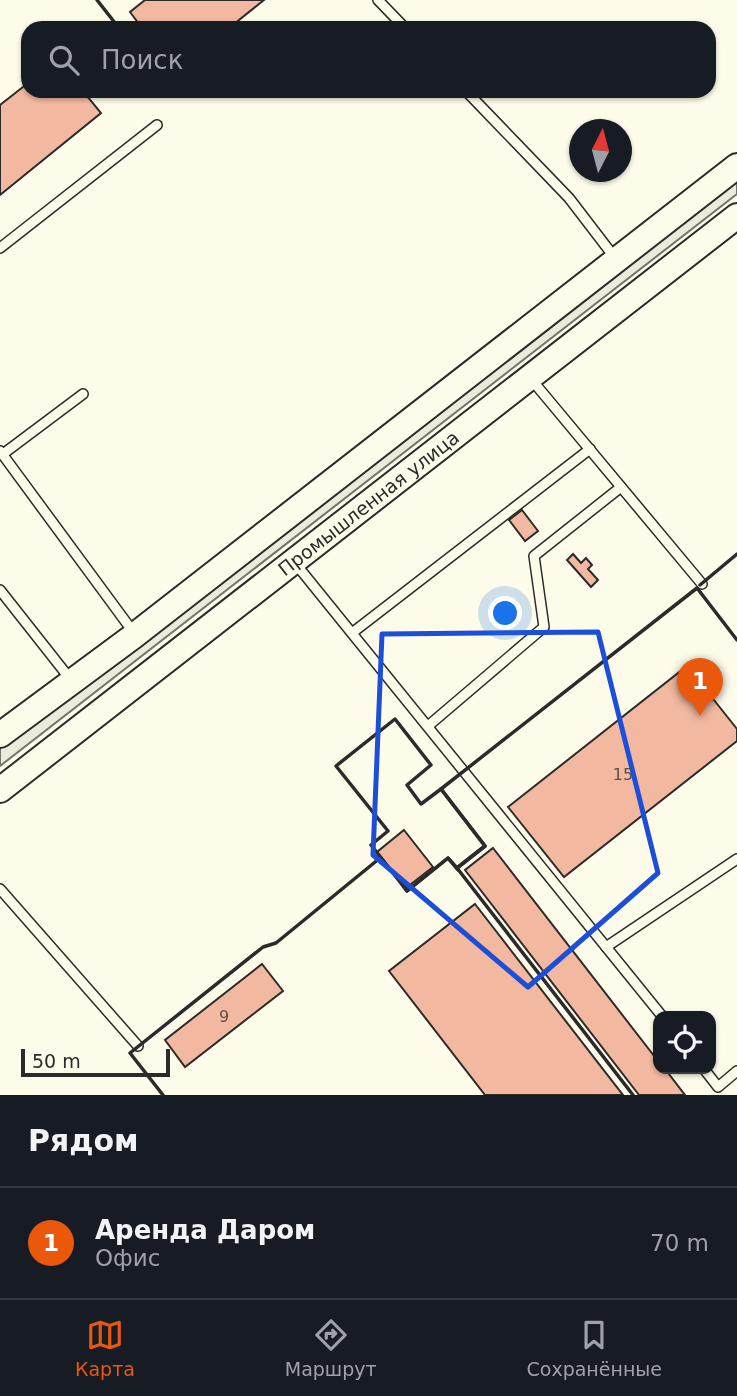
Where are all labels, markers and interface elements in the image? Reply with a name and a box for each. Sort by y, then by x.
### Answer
search box [21,21,716,98]
icon: search [45,41,83,79]
text: Поиск [101,45,183,75]
north arrow [569,119,632,182]
street label: Промышленная улица [274,426,463,580]
your location [488,596,522,630]
pin: 1 [677,658,723,716]
house number: 15 [613,765,633,784]
house number: 9 [219,1007,229,1026]
map controls [653,1011,716,1074]
button: locate [653,1011,716,1074]
scale bar [21,1046,170,1078]
text: 50 m [32,1050,81,1072]
text: Рядом [28,1123,139,1158]
text: Аренда Даром [95,1215,315,1245]
text: 1 [43,1230,59,1256]
text: 70 m [650,1230,709,1256]
text: Офис [95,1245,160,1271]
tab: Карта [75,1316,135,1380]
tab: Маршрут [285,1316,377,1380]
tab: Сохранённые [527,1316,662,1380]

